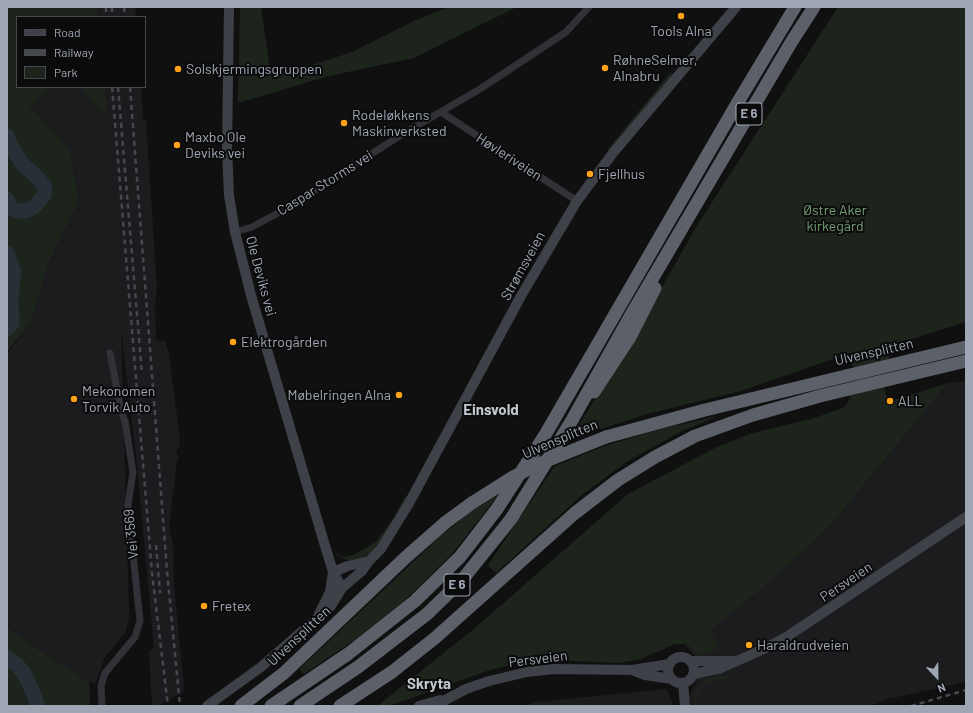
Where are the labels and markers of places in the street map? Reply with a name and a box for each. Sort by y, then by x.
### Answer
marker: Tools Alna [676,11,686,21]
place label: Tools Alna [650,23,712,39]
place label: RøhneSelmer, Alnabru [613,52,697,84]
place label: Solskjermingsgruppen [186,61,322,77]
marker: RøhneSelmer, Alnabru [600,63,610,73]
marker: Solskjermingsgruppen [173,64,183,74]
place label: Rodeløkkens Maskinverksted [352,107,447,140]
marker: Rodeløkkens Maskinverksted [339,118,349,128]
place label: Maxbo Ole Deviks vei [185,129,246,162]
marker: Maxbo Ole Deviks vei [172,140,182,150]
place label: Fjellhus [598,166,645,182]
marker: Fjellhus [585,169,595,179]
place label: Elektrogården [241,334,327,350]
marker: Elektrogården [228,337,238,347]
place label: Mekonomen Torvik Auto [82,383,155,416]
place label: Møbelringen Alna [287,387,391,403]
marker: Møbelringen Alna [394,390,404,400]
place label: ALL [898,393,922,409]
marker: Mekonomen Torvik Auto [69,394,79,404]
marker: ALL [885,396,895,406]
place label: Fretex [212,598,251,614]
marker: Fretex [199,601,209,611]
place label: Haraldrudveien [757,637,849,653]
marker: Haraldrudveien [744,640,754,650]

